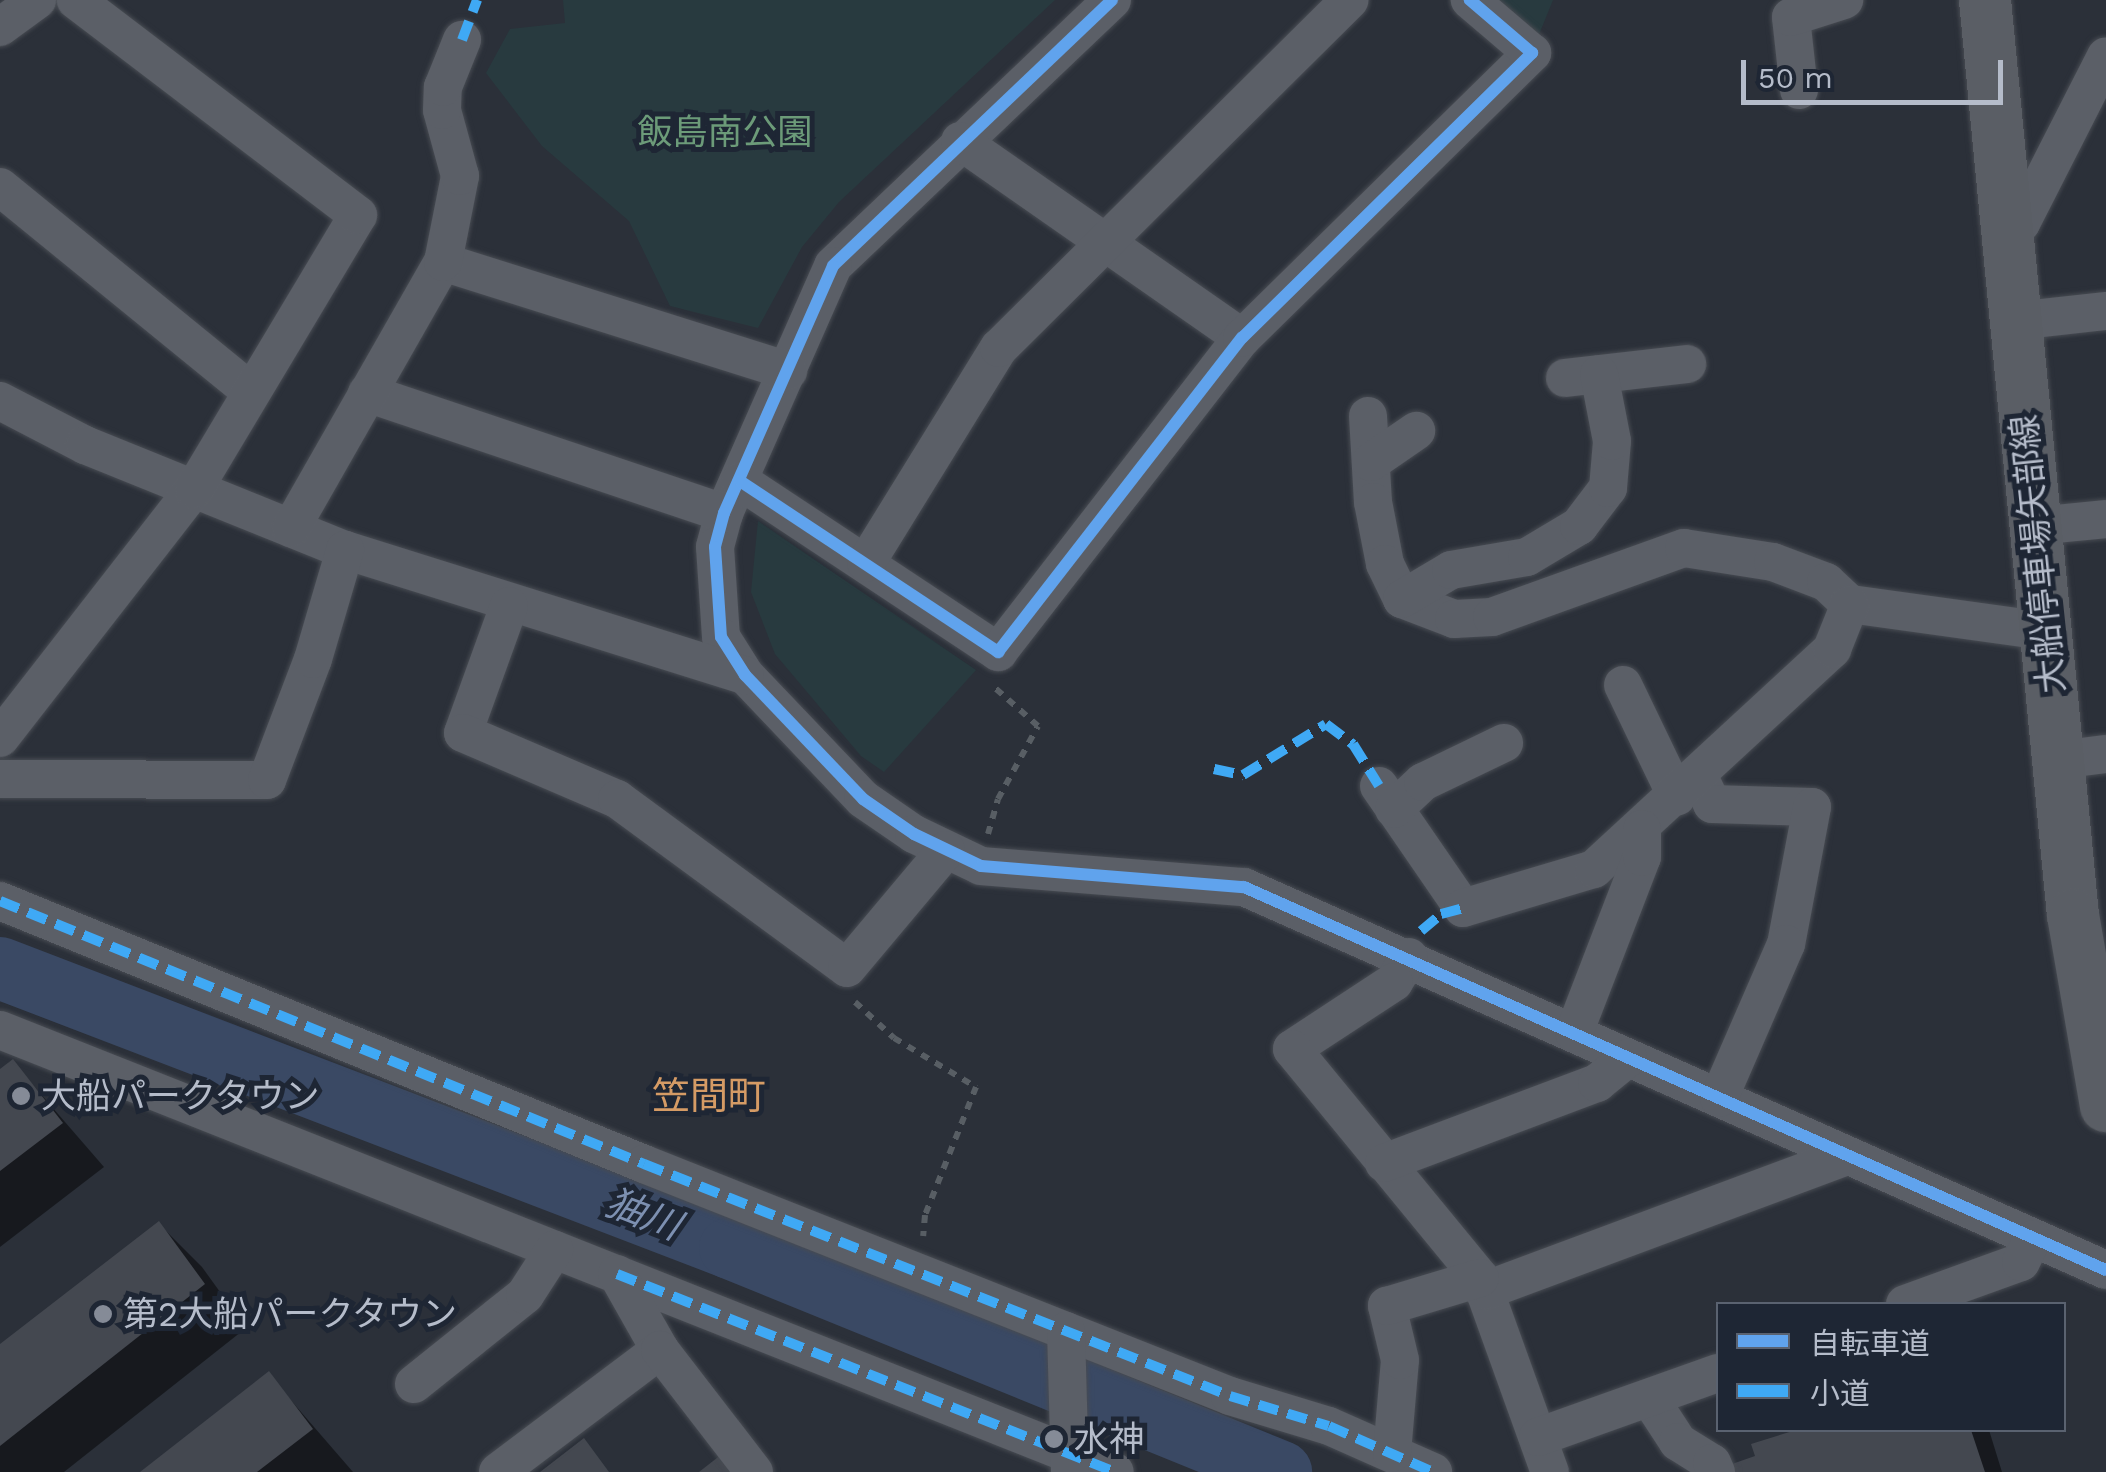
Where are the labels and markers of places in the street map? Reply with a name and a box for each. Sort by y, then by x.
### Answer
place label: 大船パークタウン [41,1075,321,1117]
marker: 大船パークタウン [10,1085,32,1107]
place label: 第2大船パークタウン [123,1293,458,1335]
marker: 第2大船パークタウン [92,1303,114,1325]
place label: 水神 [1074,1418,1144,1460]
marker: 水神 [1043,1428,1065,1450]

